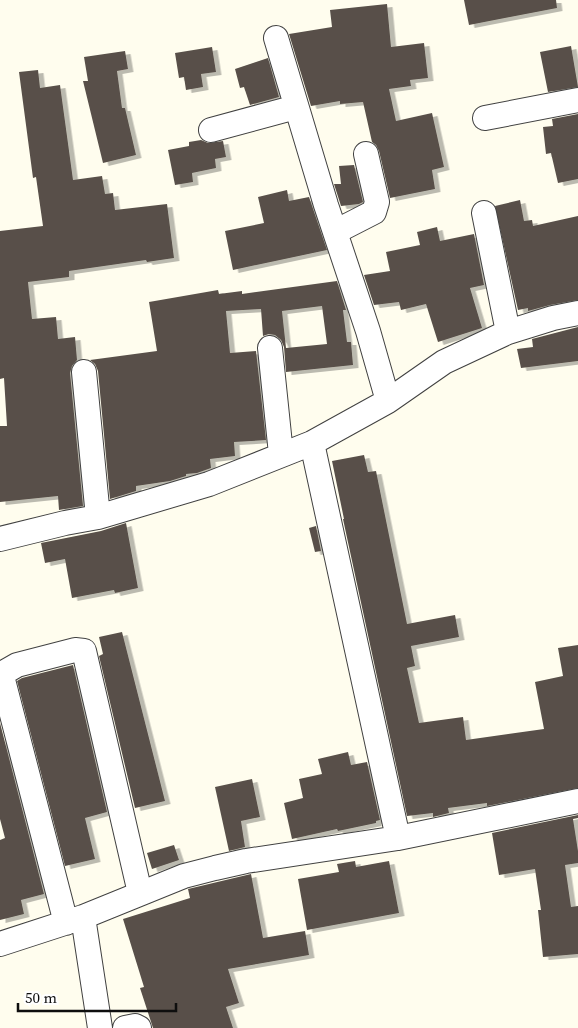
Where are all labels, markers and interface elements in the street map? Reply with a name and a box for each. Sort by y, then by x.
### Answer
scale bar [18,980,175,1012]
text: 50 m [25,987,57,1008]

